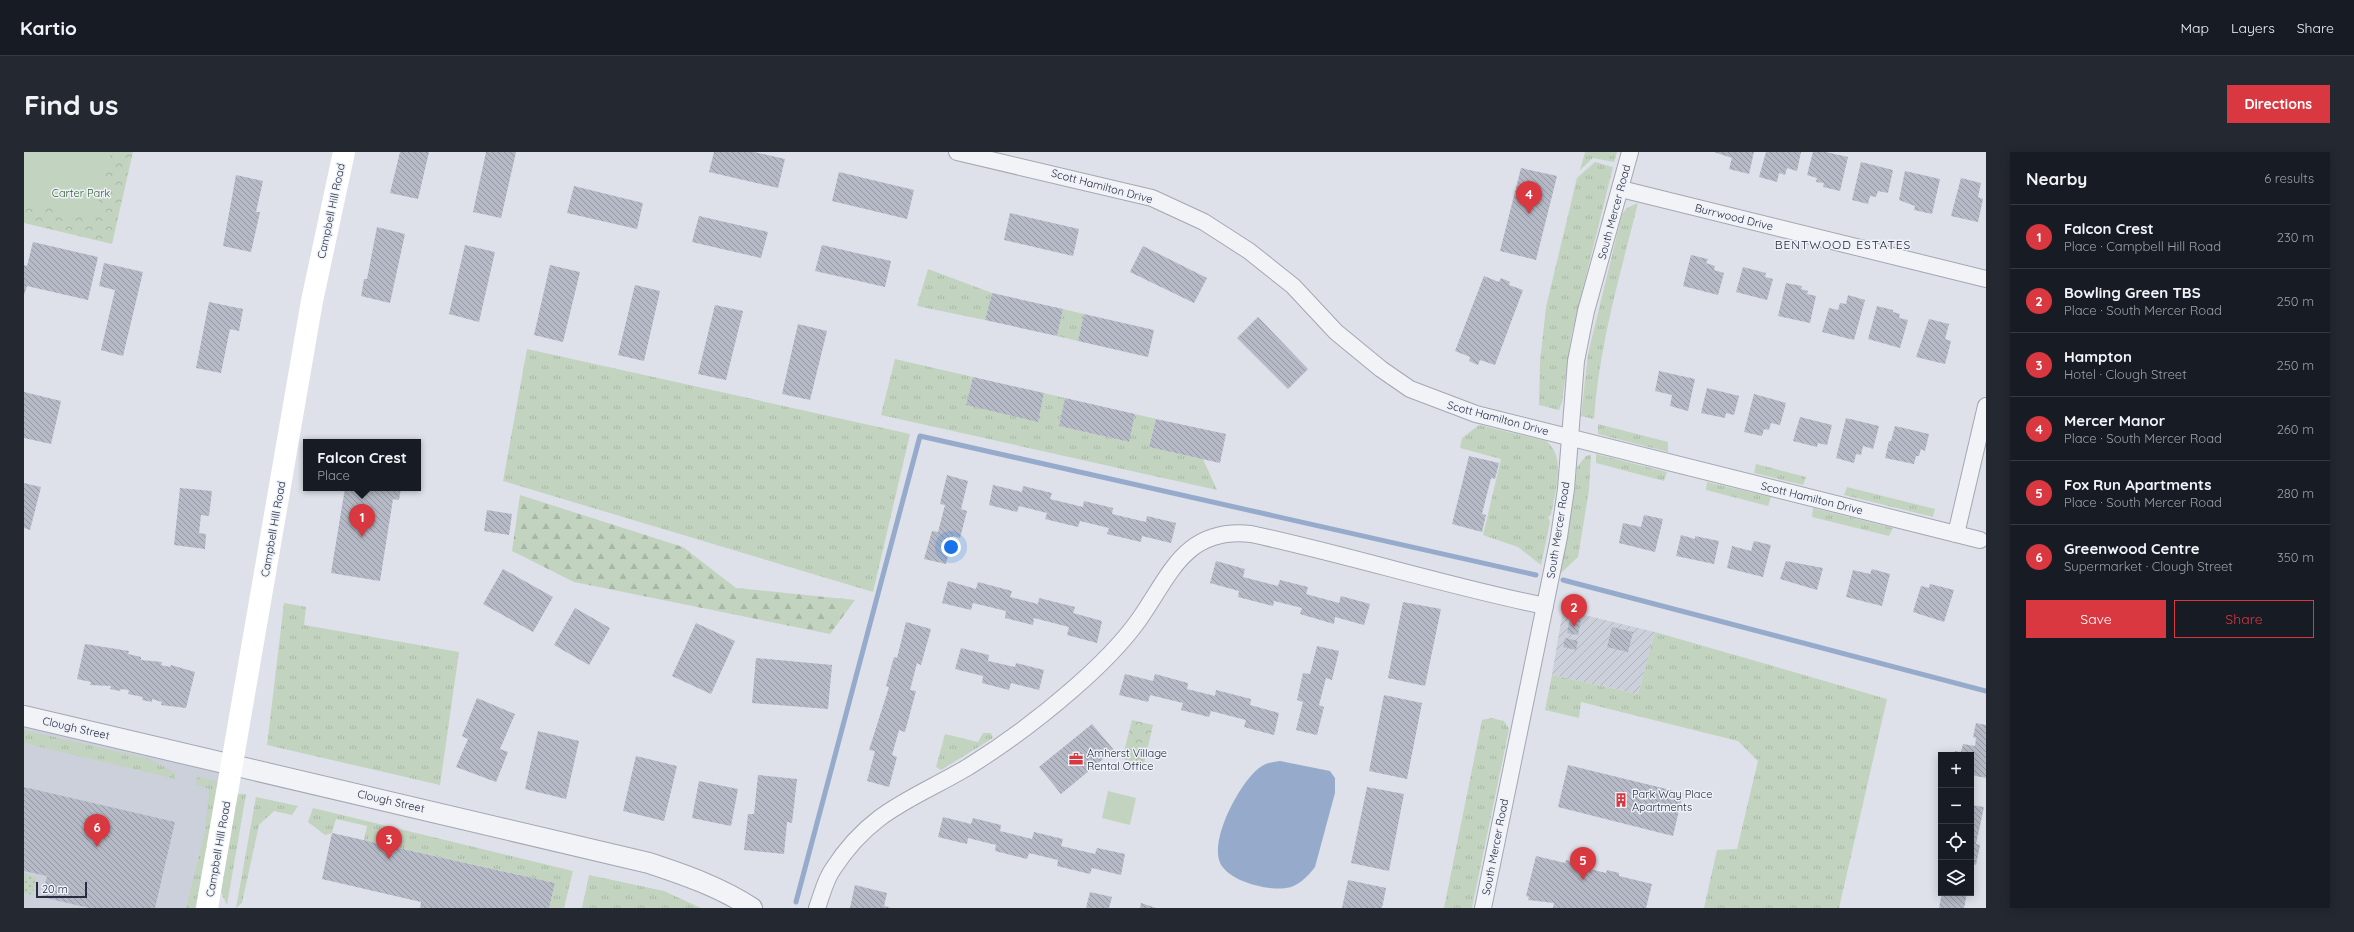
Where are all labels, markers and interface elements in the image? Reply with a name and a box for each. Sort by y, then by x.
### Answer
text: Kartio [20,16,77,40]
text: Map [2180,19,2209,37]
text: Layers [2231,19,2275,37]
text: Share [2297,19,2334,37]
button: Directions [2227,85,2330,123]
text: Find us [24,87,118,122]
street label: Campbell Hill Road [314,162,348,260]
street label: South Mercer Road [1595,163,1633,261]
street label: Scott Hamilton Drive [1050,166,1154,206]
text: Nearby [2026,168,2087,189]
text: 6 results [2264,170,2314,186]
pin: 4 [1516,181,1542,214]
park label: Carter Park [52,186,110,200]
street label: Burrwood Drive [1693,201,1775,233]
text: Falcon Crest [2064,219,2154,238]
text: 1 [2036,229,2042,245]
text: 230 m [2277,229,2314,245]
district label: BENTWOOD ESTATES [1775,237,1911,252]
text: Place · Campbell Hill Road [2064,238,2221,254]
text: Bowling Green TBS [2064,283,2201,302]
text: 2 [2035,293,2043,309]
text: 250 m [2277,293,2314,309]
text: Place · South Mercer Road [2064,302,2222,318]
text: Hampton [2064,347,2132,366]
text: 3 [2036,357,2042,373]
text: 250 m [2277,357,2314,373]
text: Hotel · Clough Street [2064,366,2187,382]
street label: Scott Hamilton Drive [1446,398,1550,438]
text: Mercer Manor [2064,411,2165,430]
text: 4 [2035,421,2043,437]
text: 260 m [2277,421,2314,437]
text: Place · South Mercer Road [2064,430,2222,446]
popup [303,439,421,491]
text: Falcon Crest [317,448,407,467]
text: Place [317,467,350,483]
text: Fox Run Apartments [2064,475,2212,494]
street label: Scott Hamilton Drive [1760,479,1864,517]
street label: Campbell Hill Road [258,480,288,578]
street label: South Mercer Road [1543,481,1573,579]
text: 5 [2035,485,2043,501]
text: 280 m [2277,485,2314,501]
text: Place · South Mercer Road [2064,494,2222,510]
pin: 1 [349,504,375,537]
your location [941,537,961,557]
text: Greenwood Centre [2064,539,2199,558]
text: 6 [2035,549,2043,565]
text: 350 m [2277,549,2314,565]
text: Supermarket · Clough Street [2064,558,2233,574]
pin: 2 [1561,594,1587,627]
button: Save [2026,600,2166,638]
button: Share [2174,600,2314,638]
street label: Clough Street [41,713,111,743]
place label: Amherst Village Rental Office [1087,746,1167,773]
office icon: Amherst Village Rental Office [1068,751,1084,767]
map controls [1938,752,1974,896]
button: + [1938,752,1974,788]
street label: Clough Street [356,786,426,816]
place label: Park Way Place Apartments [1632,787,1712,814]
button: − [1938,788,1974,824]
building icon: Park Way Place Apartments [1613,792,1629,808]
street label: South Mercer Road [1479,798,1511,896]
street label: Campbell Hill Road [203,800,233,898]
pin: 6 [84,814,110,847]
button: locate [1938,824,1974,860]
pin: 3 [376,826,402,859]
pin: 5 [1570,847,1596,880]
button: layers [1938,860,1974,896]
scale bar [36,880,87,899]
text: 20 m [42,882,68,896]

